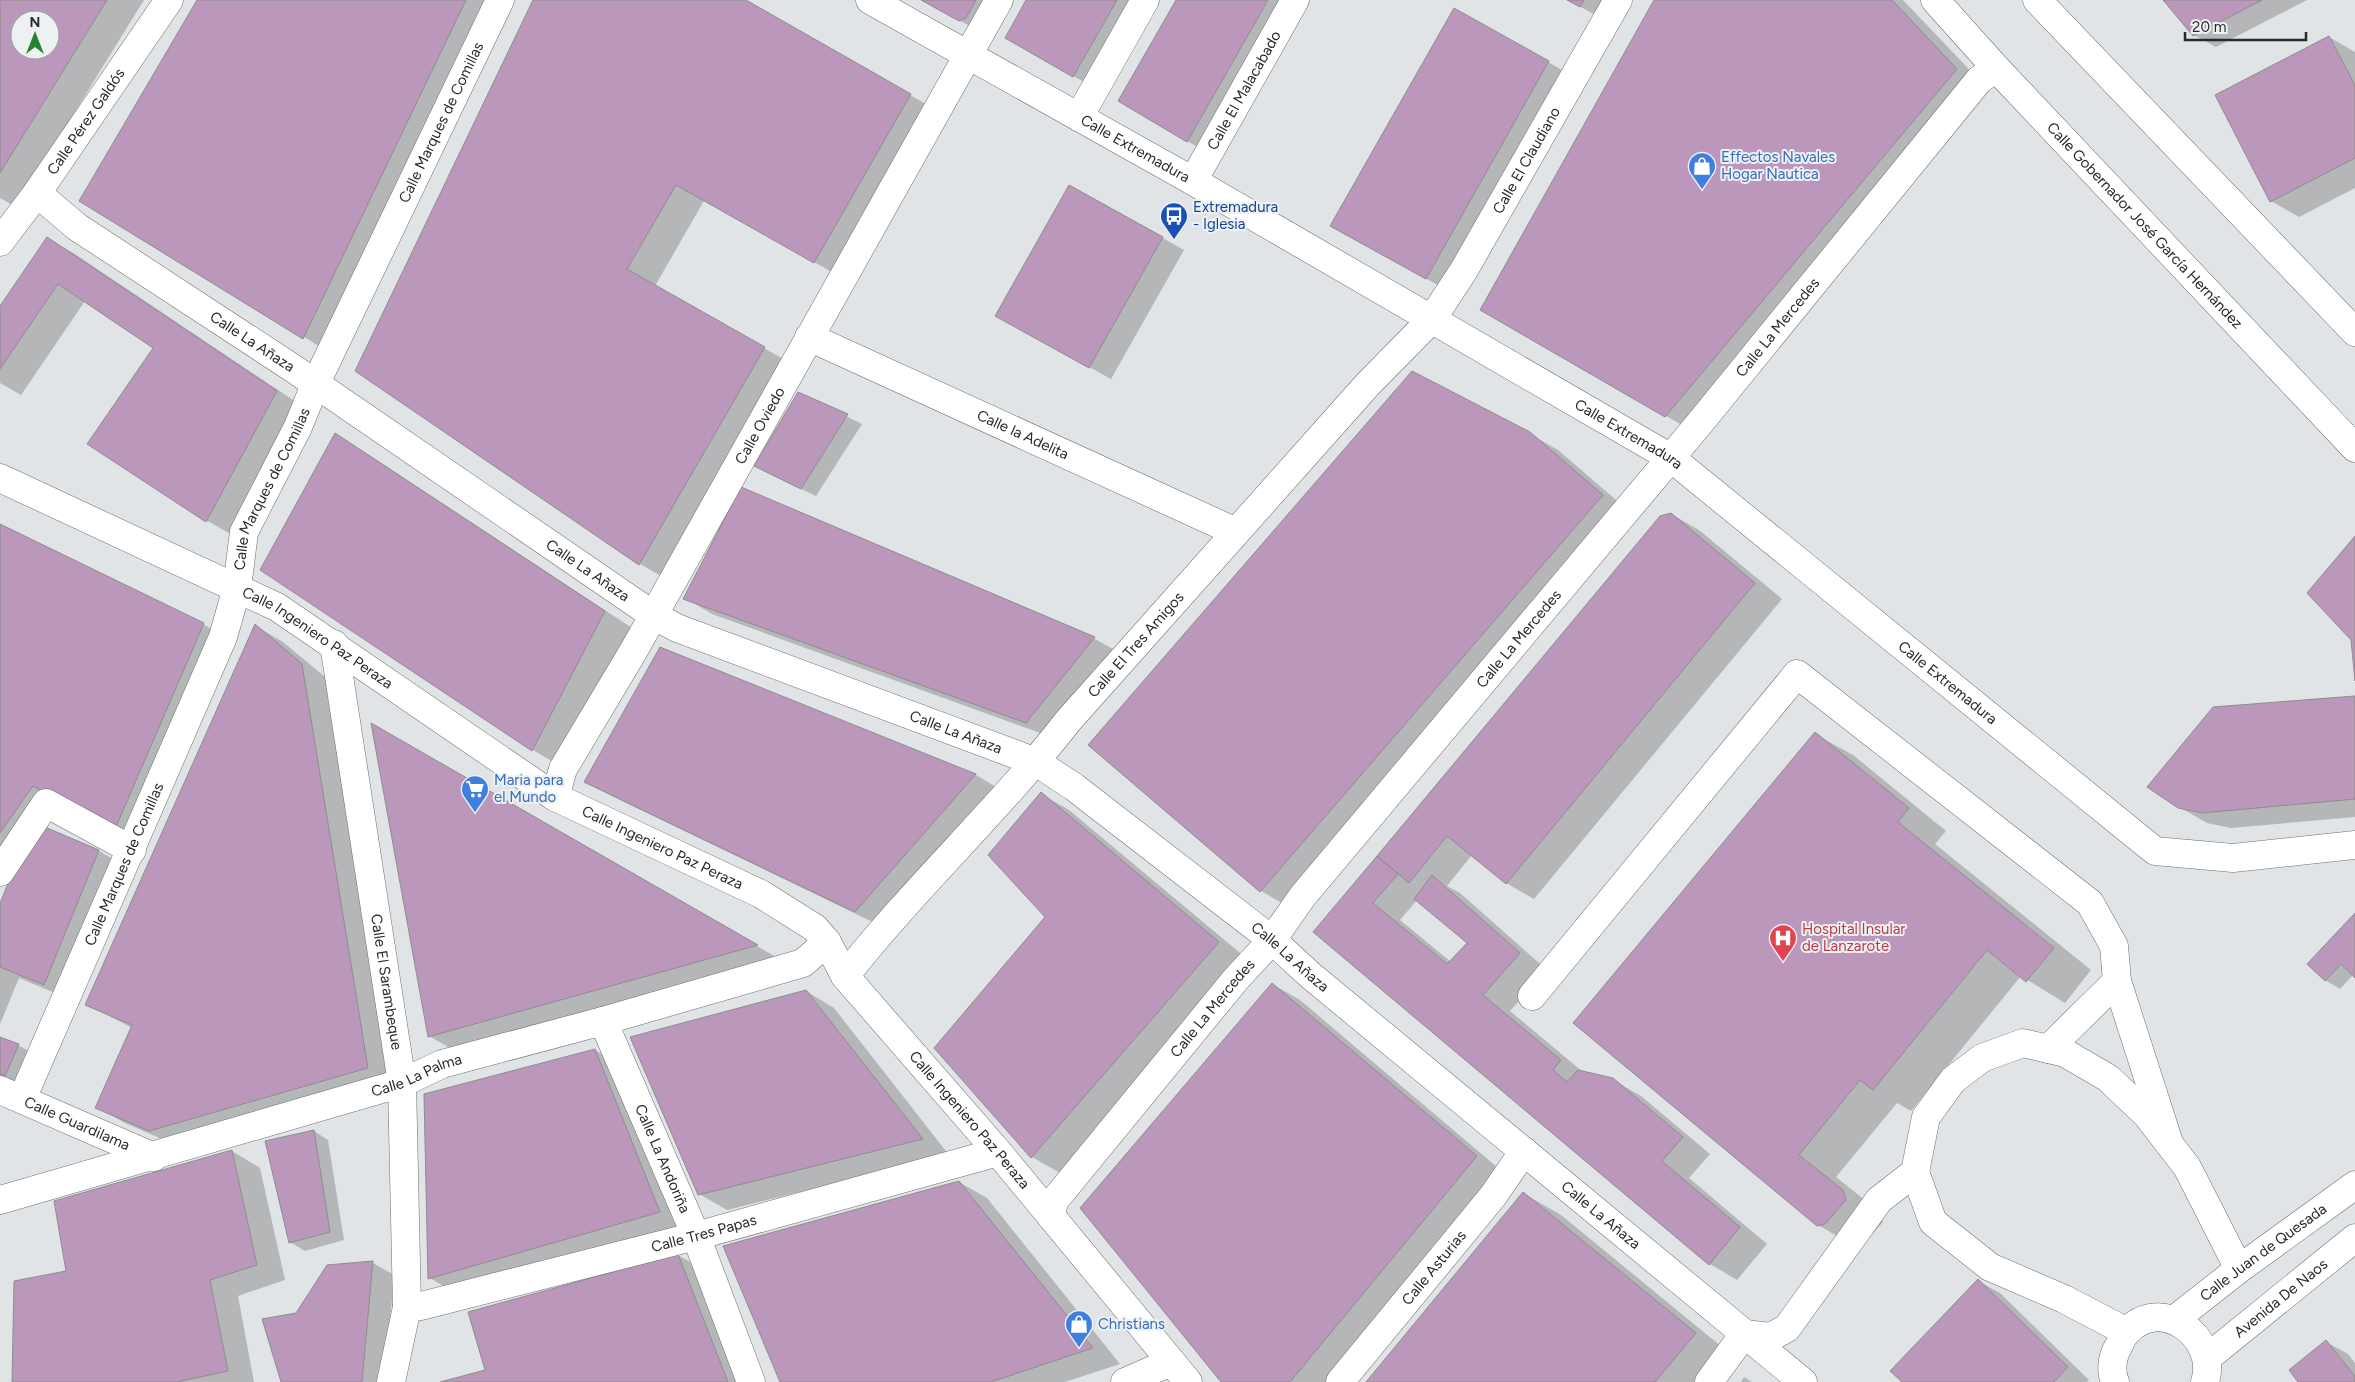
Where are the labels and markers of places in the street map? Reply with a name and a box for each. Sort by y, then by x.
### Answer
place label: Effectos Navales Hogar Nautica [1721,148,1835,183]
shop icon: Effectos Navales Hogar Nautica [1687,151,1717,190]
place label: Extremadura - Iglesia [1193,198,1278,233]
bus stop icon: Extremadura - Iglesia [1159,201,1189,240]
place label: Maria para el Mundo [494,771,563,806]
supermarket icon: Maria para el Mundo [460,774,490,813]
place label: Hospital Insular de Lanzarote [1802,920,1905,955]
hospital icon: Hospital Insular de Lanzarote [1768,923,1798,962]
shop icon: Christians [1064,1309,1094,1348]
place label: Christians [1098,1315,1165,1333]

